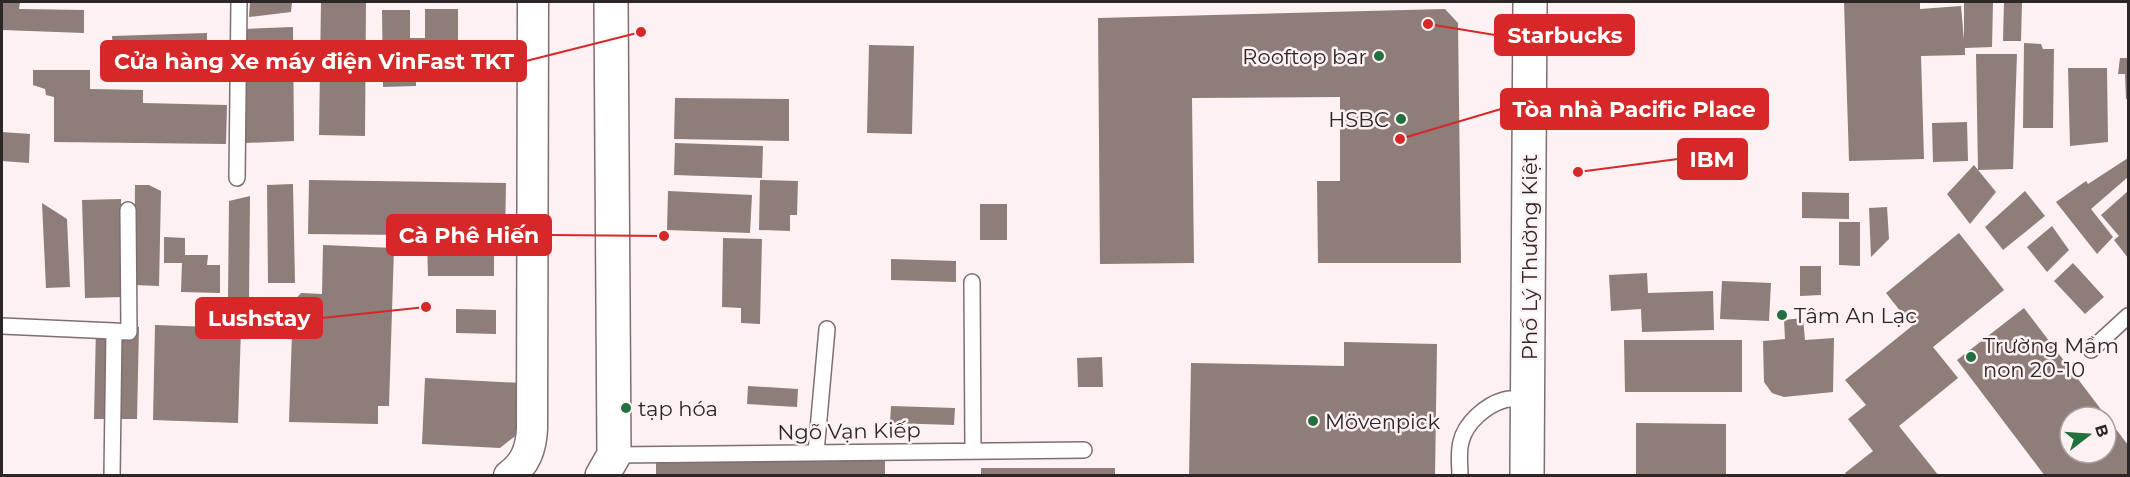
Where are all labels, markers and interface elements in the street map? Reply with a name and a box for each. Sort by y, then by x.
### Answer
callout: Starbucks [1495,15,1634,55]
text: Starbucks [1507,22,1623,49]
callout: Cửa hàng Xe máy điện VinFast TKT [101,41,526,81]
place label: Rooftop bar [1242,44,1367,69]
text: Cửa hàng Xe máy điện VinFast TKT [114,48,515,75]
marker: Rooftop bar [1372,49,1386,63]
callout: Tòa nhà Pacific Place [1501,89,1768,129]
text: Tòa nhà Pacific Place [1512,96,1756,123]
place label: HSBC [1328,107,1389,132]
marker: HSBC [1394,112,1408,126]
callout: IBM [1678,139,1747,179]
text: IBM [1689,146,1735,173]
street label: Phố Lý Thường Kiệt [1517,154,1542,360]
callout: Cà Phê Hiến [387,215,551,255]
text: Cà Phê Hiến [399,222,539,249]
callout: Lushstay [196,298,322,338]
place label: Tâm An Lạc [1794,303,1917,328]
text: Lushstay [208,305,311,332]
marker: Tâm An Lạc [1775,308,1789,322]
place label: Trường Mầm non 20-10 [1983,333,2119,382]
marker: Trường Mầm non 20-10 [1964,350,1978,364]
place label: tạp hóa [638,396,718,421]
marker: tạp hóa [619,401,633,415]
north arrow [2058,405,2118,465]
place label: Mövenpick [1325,409,1440,434]
marker: Mövenpick [1306,414,1320,428]
street label: Ngõ Vạn Kiếp [777,417,921,445]
text: B [2091,422,2113,439]

